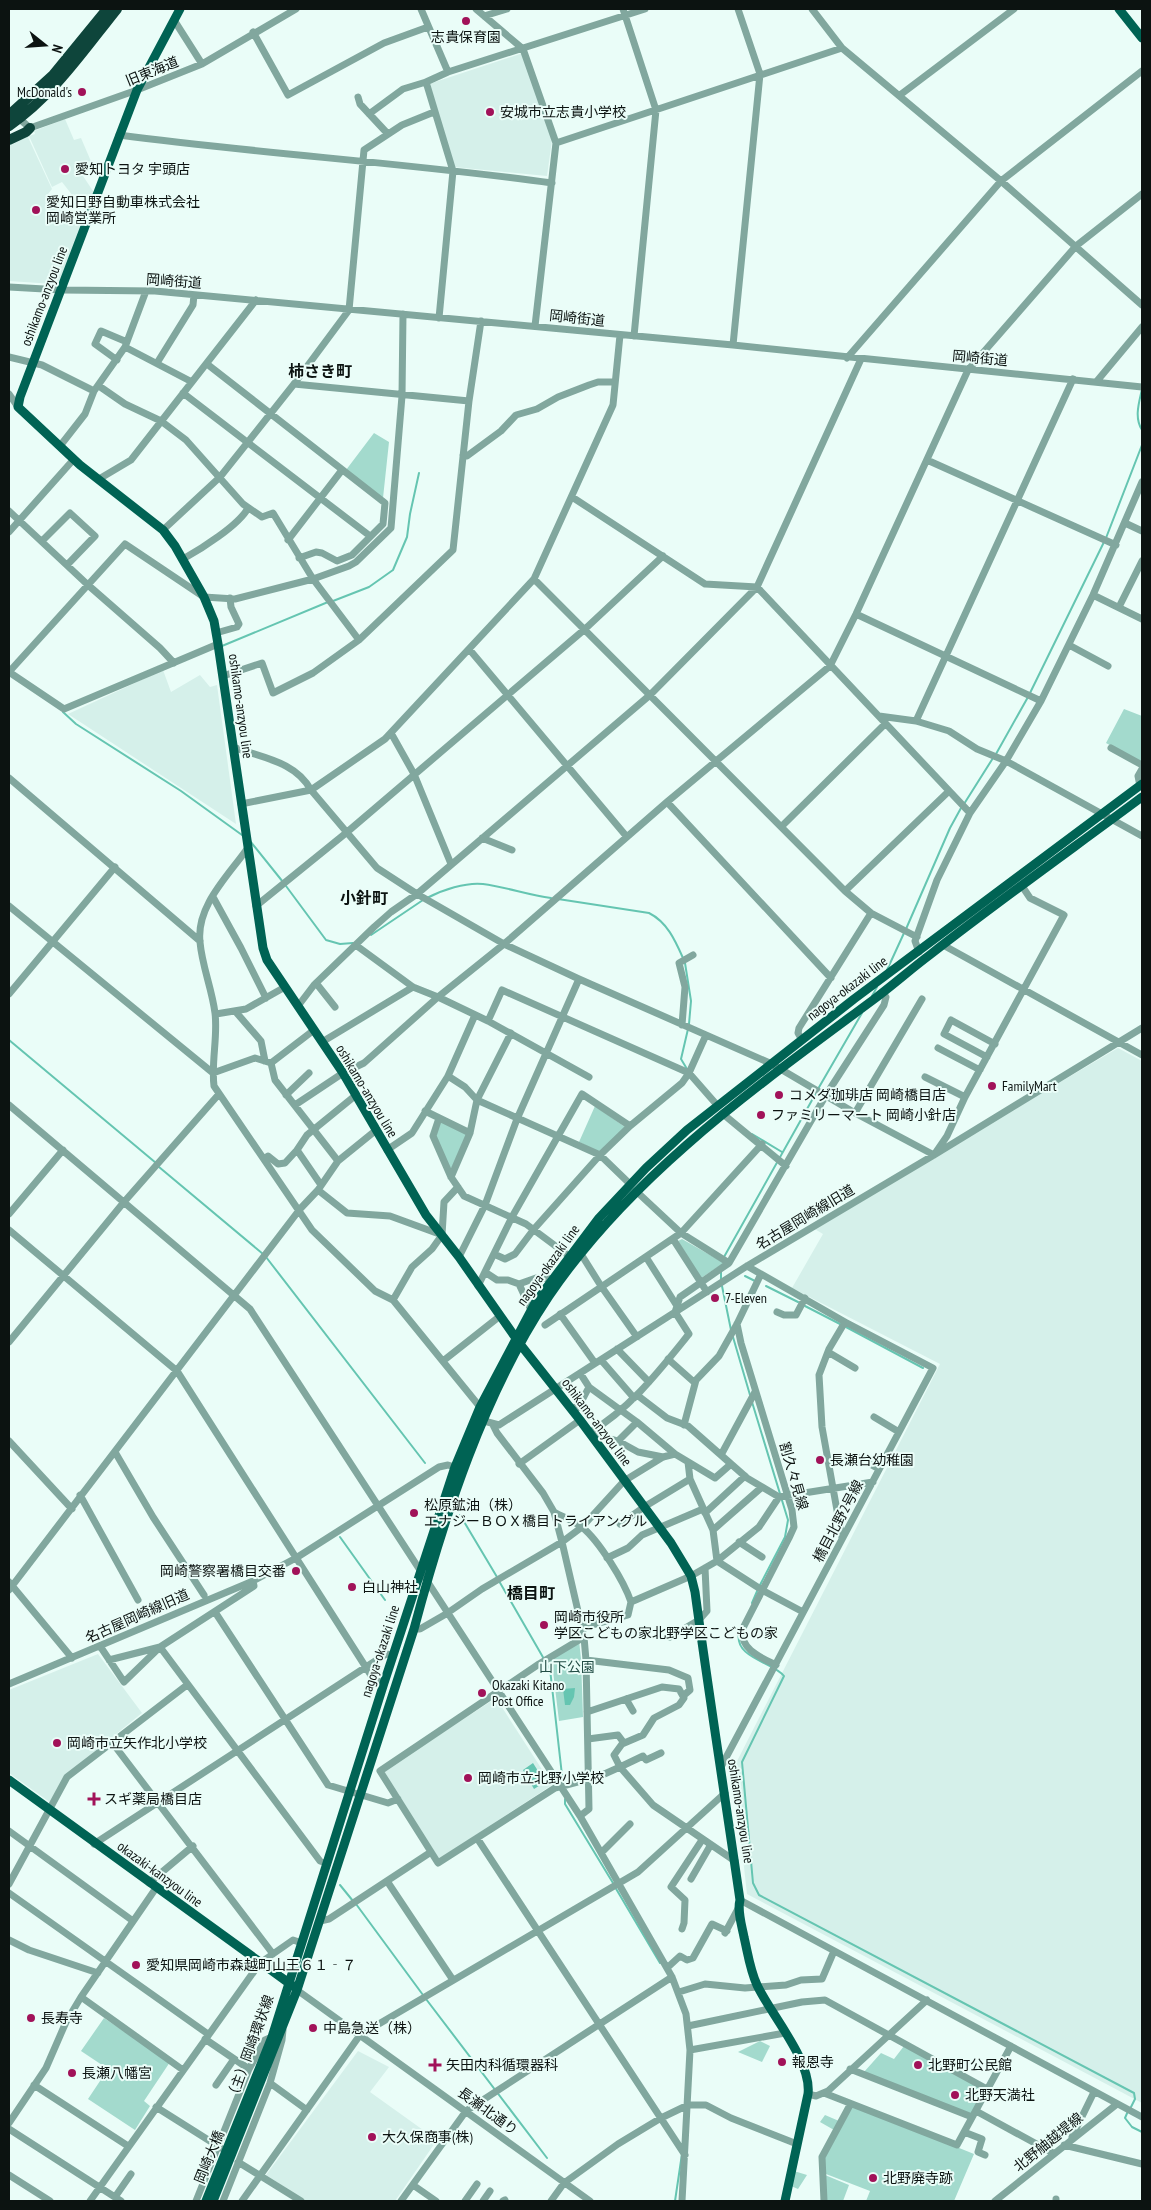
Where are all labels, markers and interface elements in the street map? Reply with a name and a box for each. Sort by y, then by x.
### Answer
marker: 志貴保育園 [460,15,472,27]
north arrow [20,20,70,70]
place label: 志貴保育園 [431,28,501,46]
text: N [48,43,67,55]
street label: 旧東海道 [123,52,181,90]
place label: McDonald's [17,83,72,101]
marker: McDonald's [76,86,88,98]
place label: 安城市立志貴小学校 [500,103,626,121]
marker: 安城市立志貴小学校 [484,106,496,118]
place label: 愛知トヨタ 宇頭店 [75,160,190,178]
marker: 愛知トヨタ 宇頭店 [59,163,71,175]
place label: 愛知日野自動車株式会社 岡崎営業所 [46,193,200,227]
marker: 愛知日野自動車株式会社 岡崎営業所 [30,204,42,216]
street label: oshikamo-anzyou line [17,243,71,348]
street label: 岡崎街道 [145,270,203,292]
street label: 岡崎街道 [548,306,606,330]
street label: 岡崎街道 [951,347,1009,369]
district label: 柿さき町 [288,361,352,381]
street label: oshikamo-anzyou line [225,652,257,760]
district label: 小針町 [340,888,388,908]
street label: nagoya-okazaki line [803,952,891,1024]
street label: oshikamo-anzyou line [332,1041,402,1141]
place label: FamilyMart [1002,1077,1057,1095]
marker: FamilyMart [986,1080,998,1092]
place label: コメダ珈琲店 岡崎橋目店 [789,1086,946,1104]
marker: コメダ珈琲店 岡崎橋目店 [773,1089,785,1101]
place label: ファミリーマート 岡崎小針店 [771,1106,956,1124]
marker: ファミリーマート 岡崎小針店 [755,1109,767,1121]
street label: 名古屋岡崎線旧道 [752,1180,858,1254]
street label: nagoya-okazaki line [512,1221,584,1309]
place label: 7-Eleven [725,1289,767,1307]
marker: 7-Eleven [709,1292,721,1304]
street label: oshikamo-anzyou line [558,1374,636,1470]
street label: 割久々見線 [776,1440,812,1512]
place label: 長瀬台幼稚園 [830,1451,914,1469]
marker: 長瀬台幼稚園 [814,1454,826,1466]
street label: 橋目北野2号線 [809,1477,867,1565]
place label: 松原鉱油（株） エナジーＢＯＸ橋目トライアングル [424,1496,647,1530]
marker: 松原鉱油（株） エナジーＢＯＸ橋目トライアングル [408,1507,420,1519]
place label: 岡崎警察署橋目交番 [160,1562,286,1580]
marker: 岡崎警察署橋目交番 [290,1565,302,1577]
place label: 白山神社 [362,1578,418,1596]
marker: 白山神社 [346,1581,358,1593]
district label: 橋目町 [507,1583,555,1603]
street label: 名古屋岡崎線旧道 [82,1585,192,1647]
street label: nagoya-okazaki line [357,1602,403,1699]
place label: 岡崎市役所 学区こどもの家北野学区こどもの家 [554,1608,778,1642]
marker: 岡崎市役所 学区こどもの家北野学区こどもの家 [538,1619,550,1631]
park label: 山下公園 [539,1658,595,1676]
place label: Okazaki Kitano Post Office [492,1676,564,1710]
marker: Okazaki Kitano Post Office [476,1687,488,1699]
place label: 岡崎市立矢作北小学校 [67,1734,207,1752]
marker: 岡崎市立矢作北小学校 [51,1737,63,1749]
street label: oshikamo-anzyou line [724,1757,758,1865]
place label: 岡崎市立北野小学校 [478,1769,604,1787]
marker: 岡崎市立北野小学校 [462,1772,474,1784]
place label: スギ薬局橋目店 [104,1790,202,1808]
marker: スギ薬局橋目店 [88,1793,100,1805]
street label: okazaki-kanzyou line [114,1837,206,1911]
place label: 愛知県岡崎市森越町山王６１‐７ [146,1956,356,1974]
marker: 愛知県岡崎市森越町山王６１‐７ [130,1959,142,1971]
street label: （主）岡崎環状線 [222,1992,278,2104]
place label: 長寿寺 [41,2009,83,2027]
marker: 長寿寺 [25,2012,37,2024]
place label: 中島急送（株） [323,2019,421,2037]
marker: 中島急送（株） [307,2022,319,2034]
place label: 報恩寺 [792,2053,834,2071]
place label: 矢田内科循環器科 [446,2056,558,2074]
marker: 報恩寺 [776,2056,788,2068]
place label: 北野町公民館 [928,2056,1012,2074]
marker: 矢田内科循環器科 [428,2058,442,2072]
marker: 北野町公民館 [912,2059,924,2071]
place label: 長瀬八幡宮 [82,2064,152,2082]
marker: 長瀬八幡宮 [66,2067,78,2079]
street label: 長瀬北通り [454,2083,522,2139]
place label: 北野天満社 [965,2086,1035,2104]
marker: 北野天満社 [949,2089,961,2101]
street label: 北野舳越堤線 [1010,2109,1086,2175]
street label: 岡崎大橋 [190,2128,228,2186]
place label: 大久保商事(株) [382,2128,473,2146]
marker: 大久保商事(株) [366,2131,378,2143]
place label: 北野廃寺跡 [883,2169,953,2187]
marker: 北野廃寺跡 [867,2172,879,2184]

